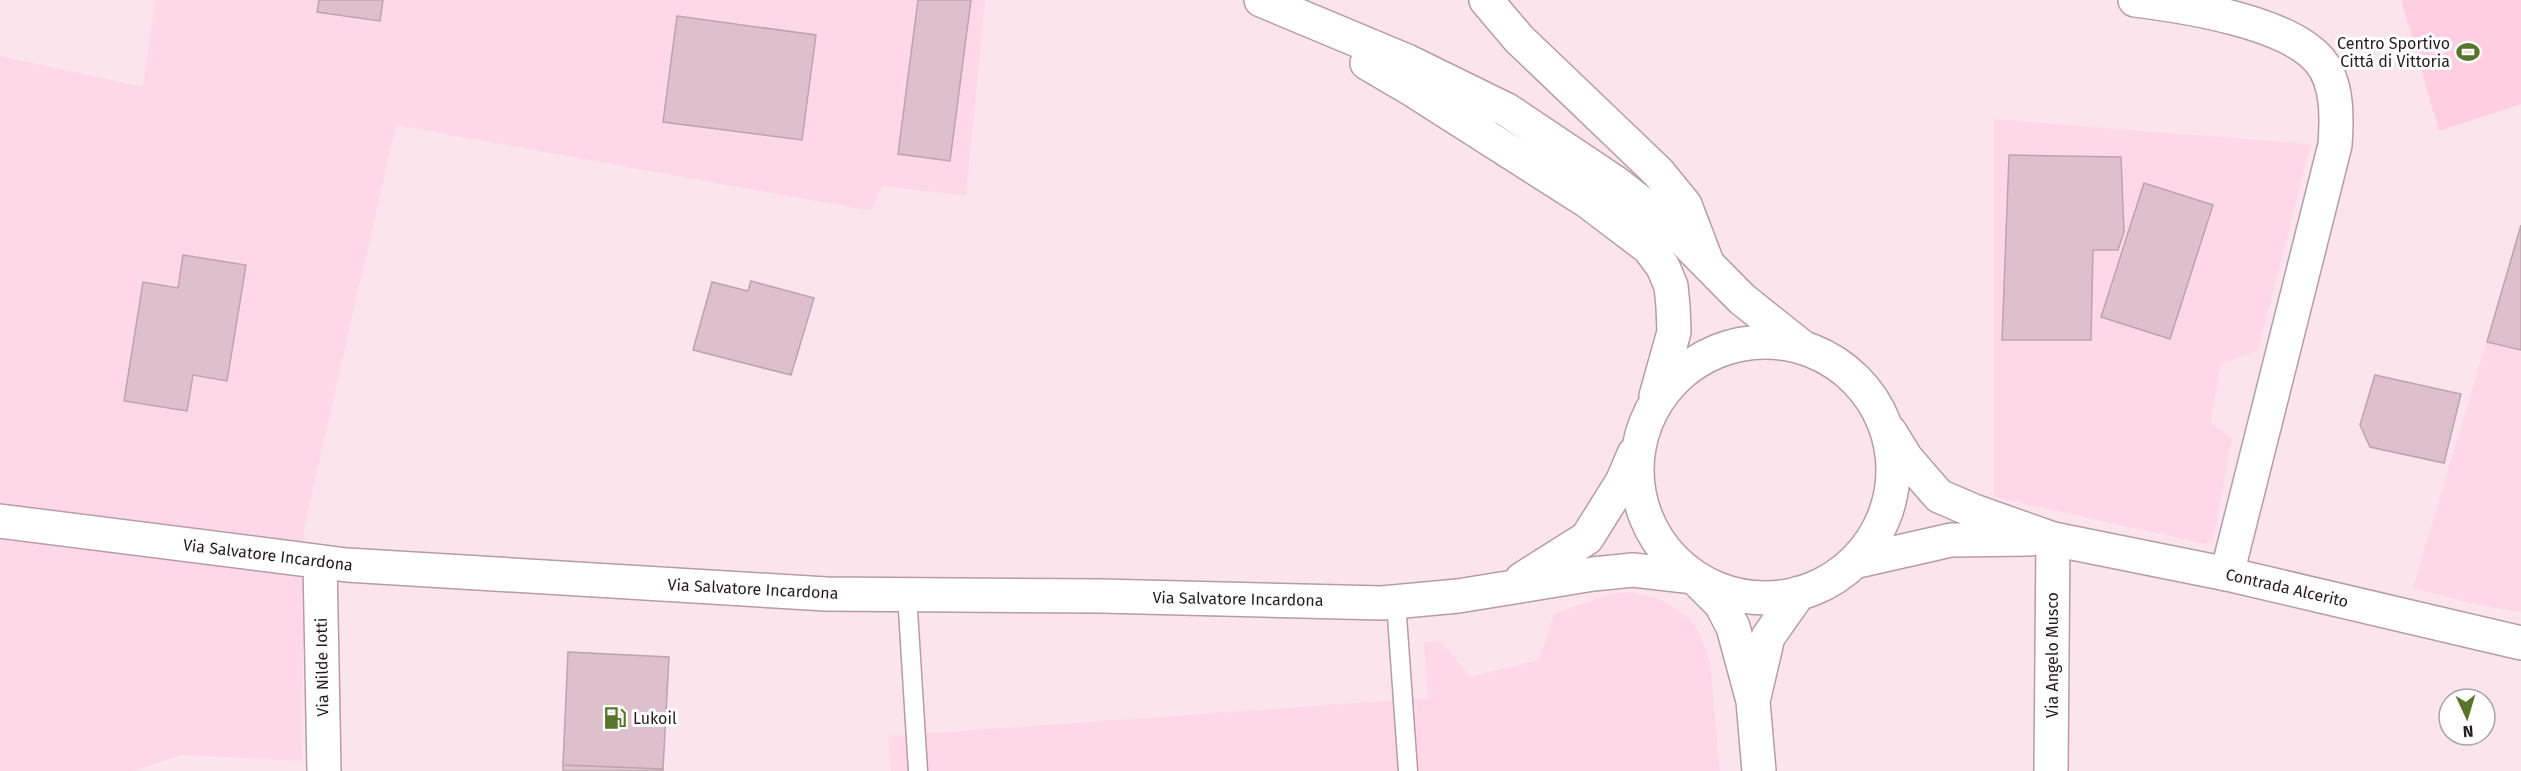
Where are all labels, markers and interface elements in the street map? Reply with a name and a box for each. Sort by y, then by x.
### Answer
place label: Centro Sportivo Cittá di Vittoria [2337,34,2450,71]
sports icon: Centro Sportivo Cittá di Vittoria [2455,39,2481,65]
street label: Via Salvatore Incardona [182,535,354,575]
street label: Contrada Alcerito [2224,565,2350,611]
street label: Via Salvatore Incardona [667,575,839,603]
street label: Via Salvatore Incardona [1152,588,1324,610]
street label: Via Angelo Musco [2043,592,2062,718]
street label: Via Nilde Iotti [312,617,332,717]
north arrow [2437,687,2497,747]
fuel station icon: Lukoil [602,705,628,731]
place label: Lukoil [633,709,677,728]
text: N [2462,722,2474,741]

